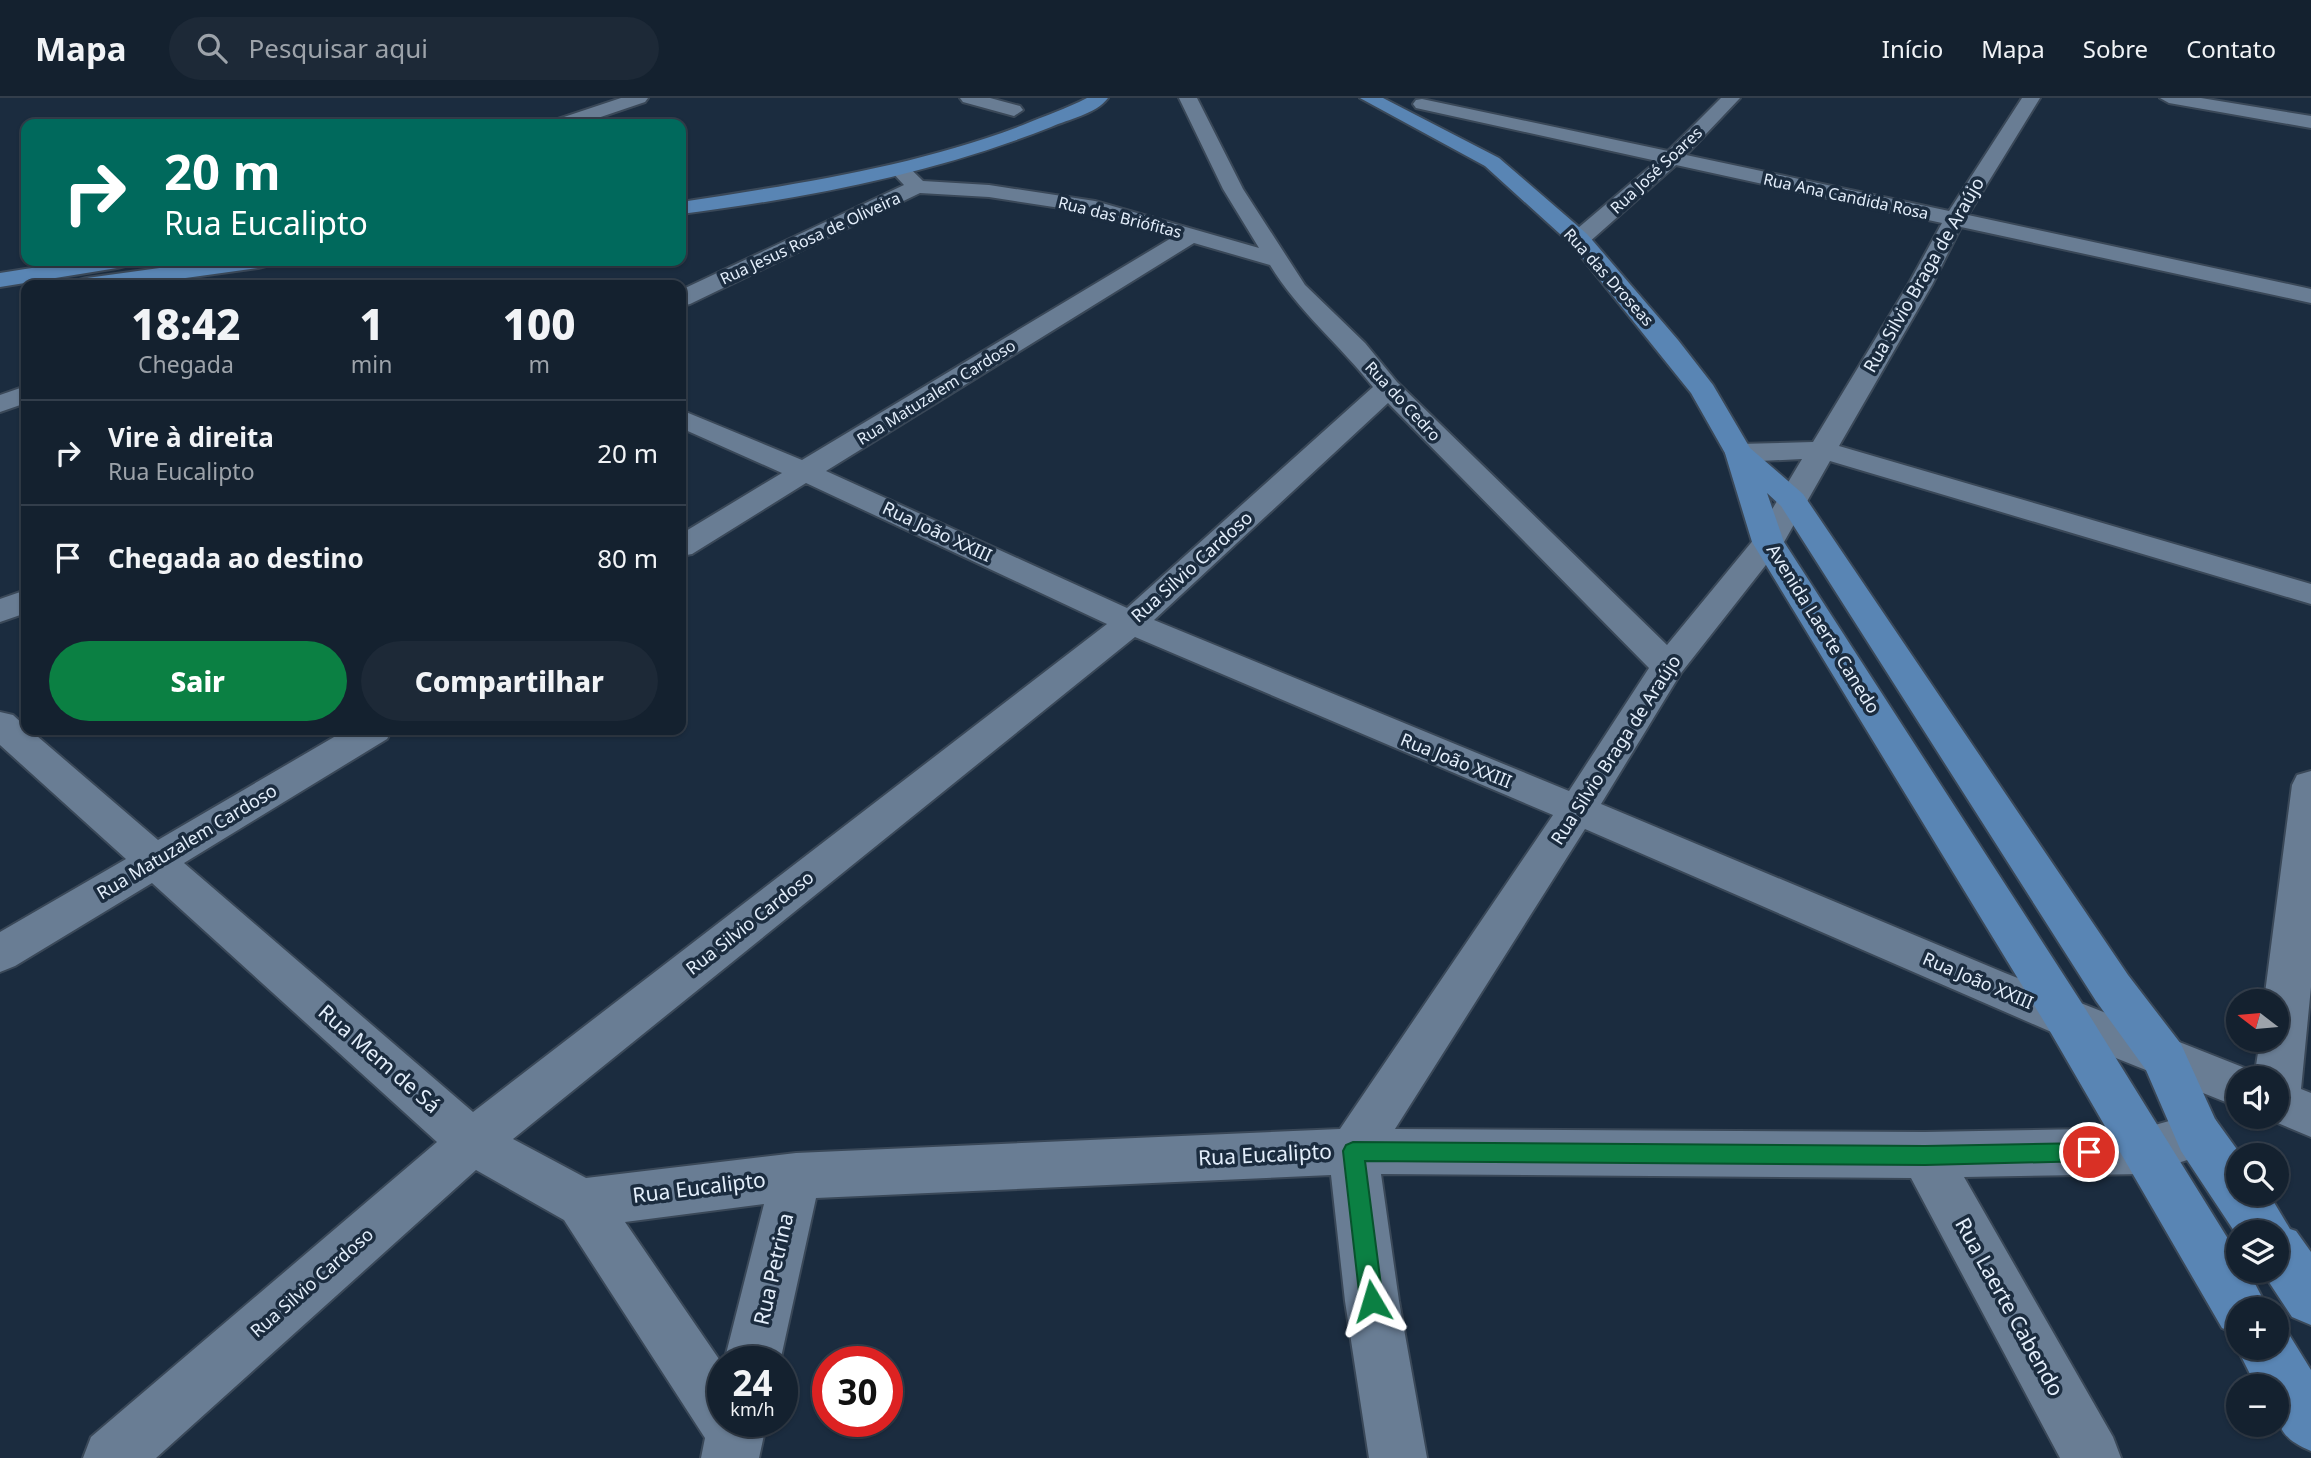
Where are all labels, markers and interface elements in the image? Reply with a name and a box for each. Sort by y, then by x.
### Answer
search box [169,17,659,80]
text: Mapa [35,26,127,71]
icon: search [193,29,231,67]
text: Pesquisar aqui [249,30,428,66]
text: Início [1882,32,1943,65]
text: Mapa [1981,32,2045,65]
text: Sobre [2083,32,2148,65]
text: Contato [2186,32,2276,65]
street label: Rua José Soares [1605,122,1707,218]
text: 20 m [164,138,281,204]
icon: right [49,147,140,238]
street label: Rua Ana Candida Rosa [1761,168,1931,224]
street label: Rua Silvio Braga de Araújo [1857,173,1989,376]
street label: Rua Jesus Rosa de Oliveira [716,187,904,289]
street label: Rua das Briófitas [1056,191,1184,243]
text: Rua Eucalipto [164,201,368,244]
street label: Rua das Droseas [1559,223,1659,331]
text: 18:42 [131,295,240,352]
text: 1 [359,295,384,352]
text: 100 [503,295,576,352]
street label: Rua Matuzalem Cardoso [853,334,1019,450]
text: Chegada [138,348,234,380]
text: min [351,348,392,380]
text: m [528,348,550,380]
street label: Rua do Cedro [1360,356,1446,446]
text: Vire à direita [108,419,274,455]
icon: right [49,434,87,472]
text: 20 m [597,435,658,471]
text: Rua Eucalipto [108,455,255,487]
street label: Rua João XXIII [879,495,996,567]
street label: Rua Silvio Cardoso [1125,505,1257,627]
icon: arrive [49,539,87,577]
street label: Avenida Laerte Canedo [1762,539,1886,718]
text: Chegada ao destino [108,540,364,576]
text: 80 m [597,540,658,576]
button: Sair [49,641,347,721]
button: Compartilhar [361,641,658,721]
street label: Rua Silvio Braga de Araújo [1545,650,1686,849]
street label: Rua João XXIII [1397,727,1516,793]
street label: Rua Matuzalem Cardoso [92,778,281,904]
street label: Rua Silvio Cardoso [681,865,818,980]
street label: Rua João XXIII [1919,946,2037,1014]
north arrow [2226,989,2289,1052]
map controls [2226,989,2289,1437]
street label: Rua Mem de Sá [313,998,446,1119]
button: sound [2226,1066,2289,1129]
pin [2059,1122,2119,1182]
icon: arrive [2070,1133,2108,1171]
street label: Rua Eucalipto [1197,1137,1333,1171]
button: search [2226,1143,2289,1206]
street label: Rua Eucalipto [631,1165,767,1209]
street label: Rua Petrina [747,1210,800,1328]
street label: Rua Laerte Cabendo [1949,1212,2071,1401]
button: layers [2226,1220,2289,1283]
street label: Rua Silvio Cardoso [245,1222,378,1342]
position arrow [1335,1264,1409,1338]
button: + [2226,1297,2289,1360]
speed limit sign: 30 [812,1346,903,1437]
text: 24 [732,1359,773,1406]
button: − [2226,1374,2289,1437]
text: km/h [730,1397,775,1421]

